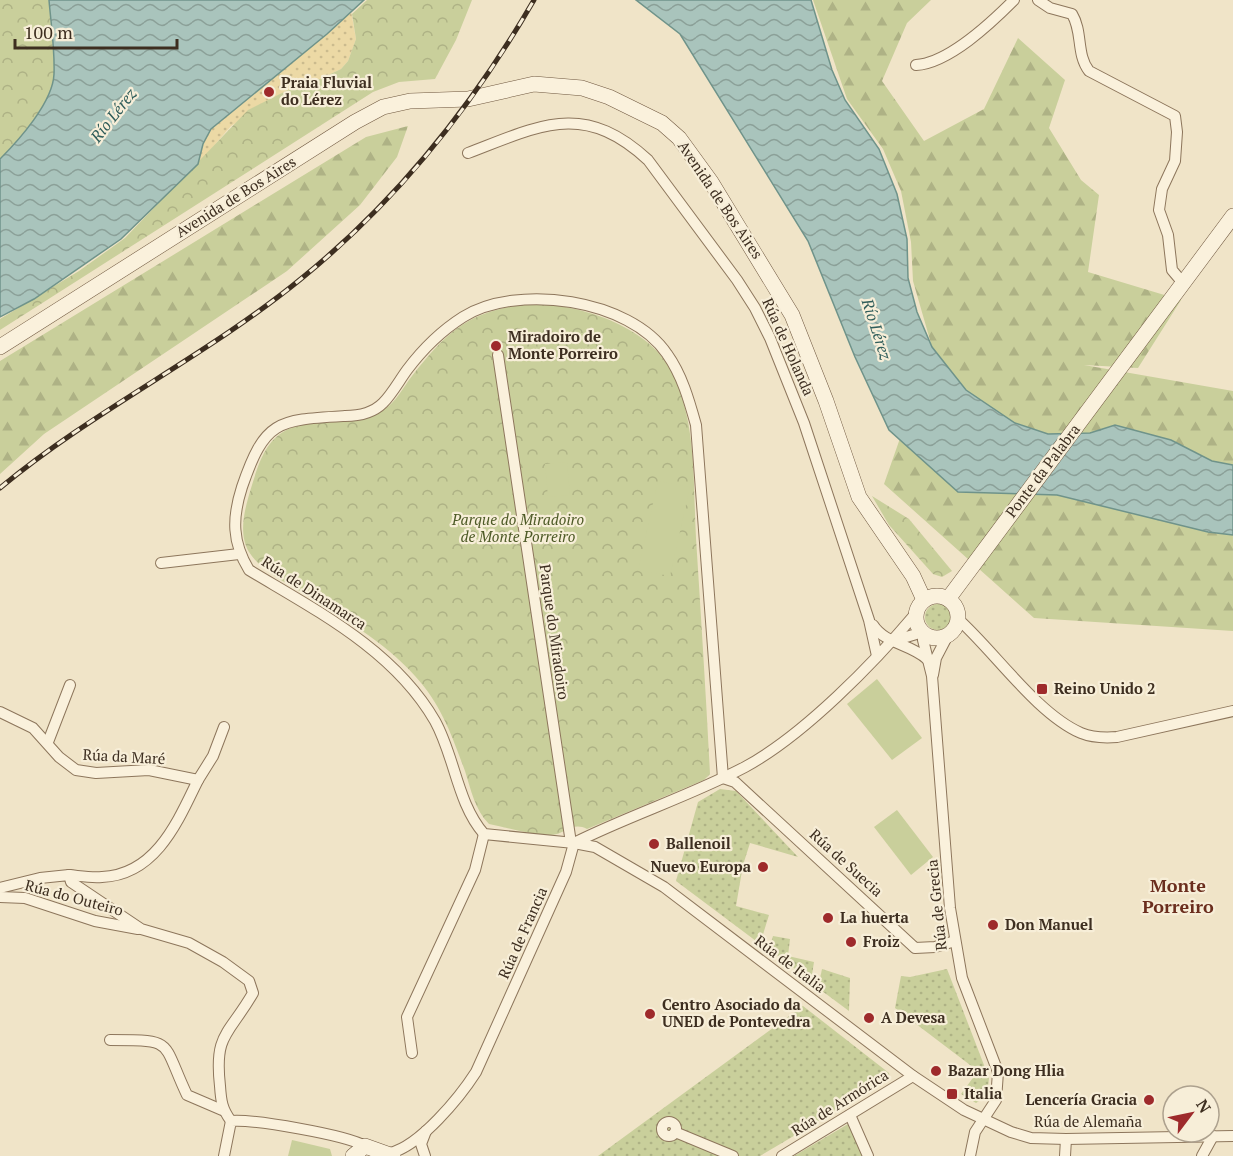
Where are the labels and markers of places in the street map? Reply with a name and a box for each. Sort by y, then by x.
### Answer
place label: Praia Fluvial do Lérez [281,72,372,109]
marker: Praia Fluvial do Lérez [262,85,276,99]
place label: Miradoiro de Monte Porreiro [508,326,618,363]
marker: Miradoiro de Monte Porreiro [489,339,503,353]
place label: Reino Unido 2 [1054,678,1156,698]
marker: Reino Unido 2 [1035,682,1049,696]
place label: Ballenoil [666,833,731,853]
marker: Ballenoil [647,837,661,851]
place label: Nuevo Europa [650,856,752,876]
marker: Nuevo Europa [756,860,770,874]
place label: La huerta [840,907,910,927]
marker: La huerta [821,911,835,925]
place label: Don Manuel [1005,914,1093,934]
marker: Don Manuel [986,918,1000,932]
place label: Froiz [863,931,900,951]
marker: Froiz [844,935,858,949]
place label: Centro Asociado da UNED de Pontevedra [662,994,811,1031]
marker: Centro Asociado da UNED de Pontevedra [643,1007,657,1021]
place label: A Devesa [881,1007,946,1027]
marker: A Devesa [862,1011,876,1025]
place label: Bazar Dong Hlia [948,1060,1065,1080]
marker: Bazar Dong Hlia [929,1064,943,1078]
place label: Italia [964,1083,1003,1103]
marker: Italia [945,1087,959,1101]
place label: Lencería Gracia [1026,1089,1138,1109]
marker: Lencería Gracia [1142,1093,1156,1107]

